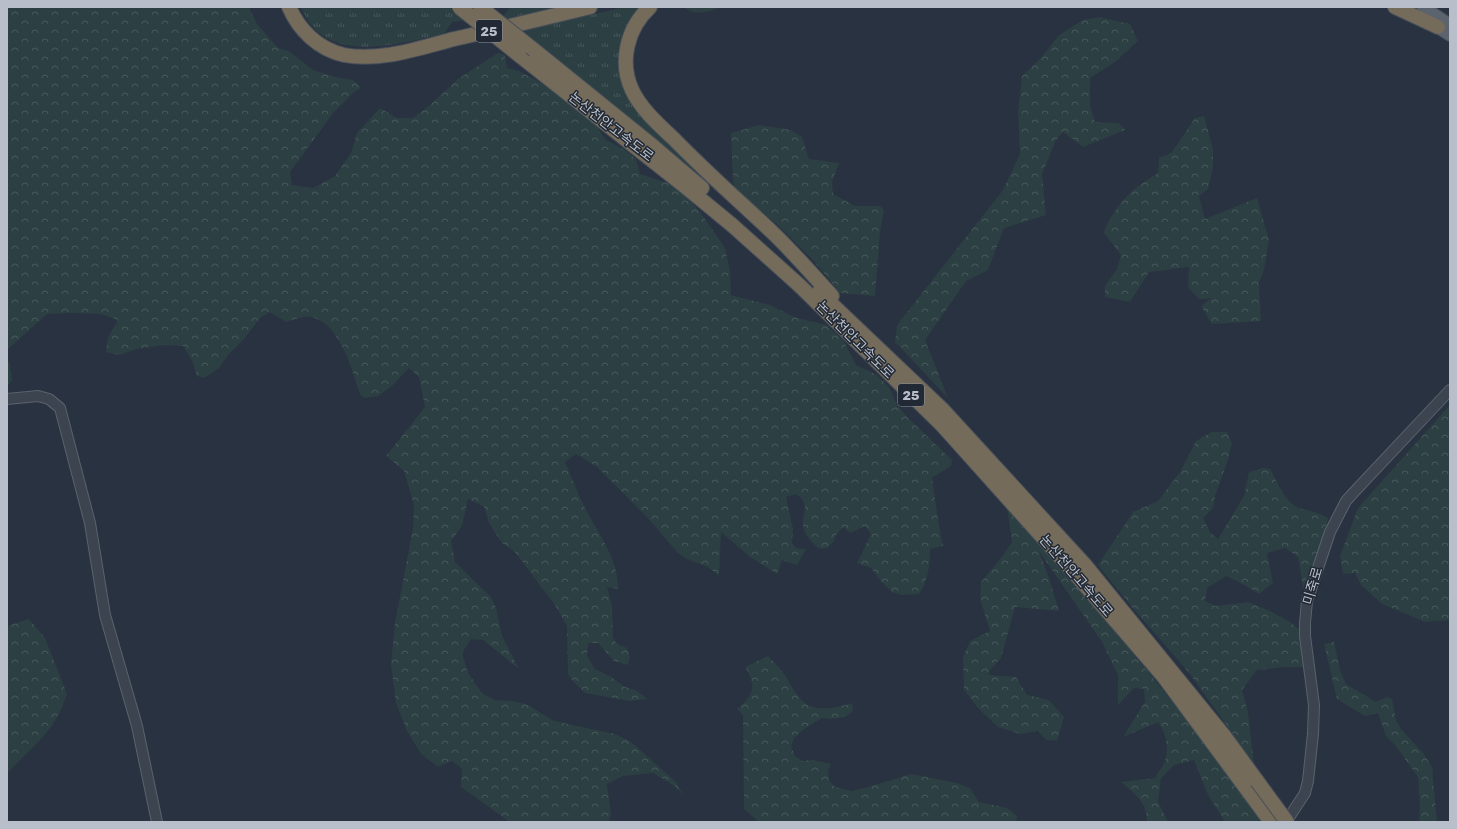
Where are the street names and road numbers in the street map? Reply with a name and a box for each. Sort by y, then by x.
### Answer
road number: 25 [476,20,502,42]
street label: 논산천안고속도로 [565,89,657,165]
street label: 논산천안고속도로 [813,298,898,383]
road number: 25 [898,384,924,406]
street label: 논산천안고속도로 [1036,532,1116,621]
street label: 미죽로 [1300,565,1327,607]

